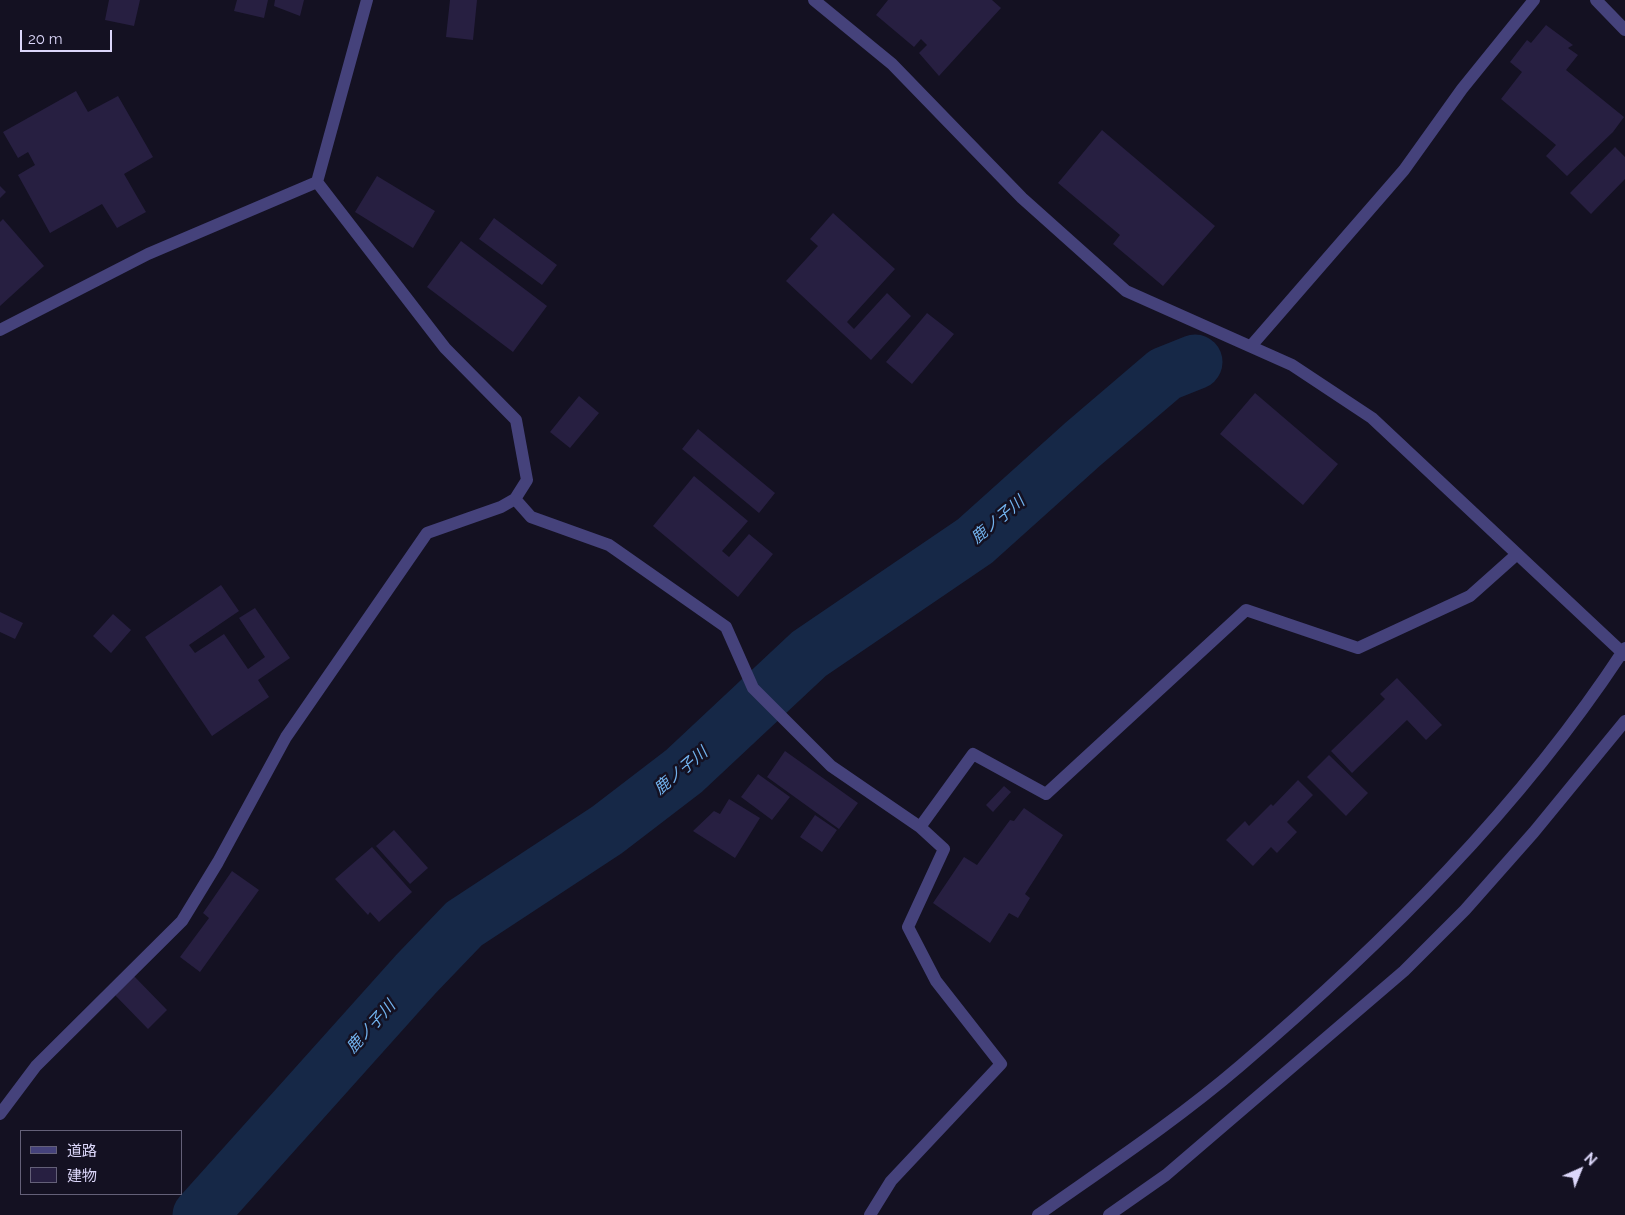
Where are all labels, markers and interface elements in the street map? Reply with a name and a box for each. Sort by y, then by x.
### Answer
scale bar [22,20,115,52]
text: 20 m [28,30,63,48]
water label: 鹿ノ子川 [967,492,1029,548]
water label: 鹿ノ子川 [650,743,712,799]
water label: 鹿ノ子川 [342,997,400,1057]
legend [20,1130,182,1195]
text: 道路 [67,1142,97,1160]
north arrow [1555,1145,1605,1195]
text: N [1581,1150,1600,1169]
text: 建物 [67,1167,97,1185]

